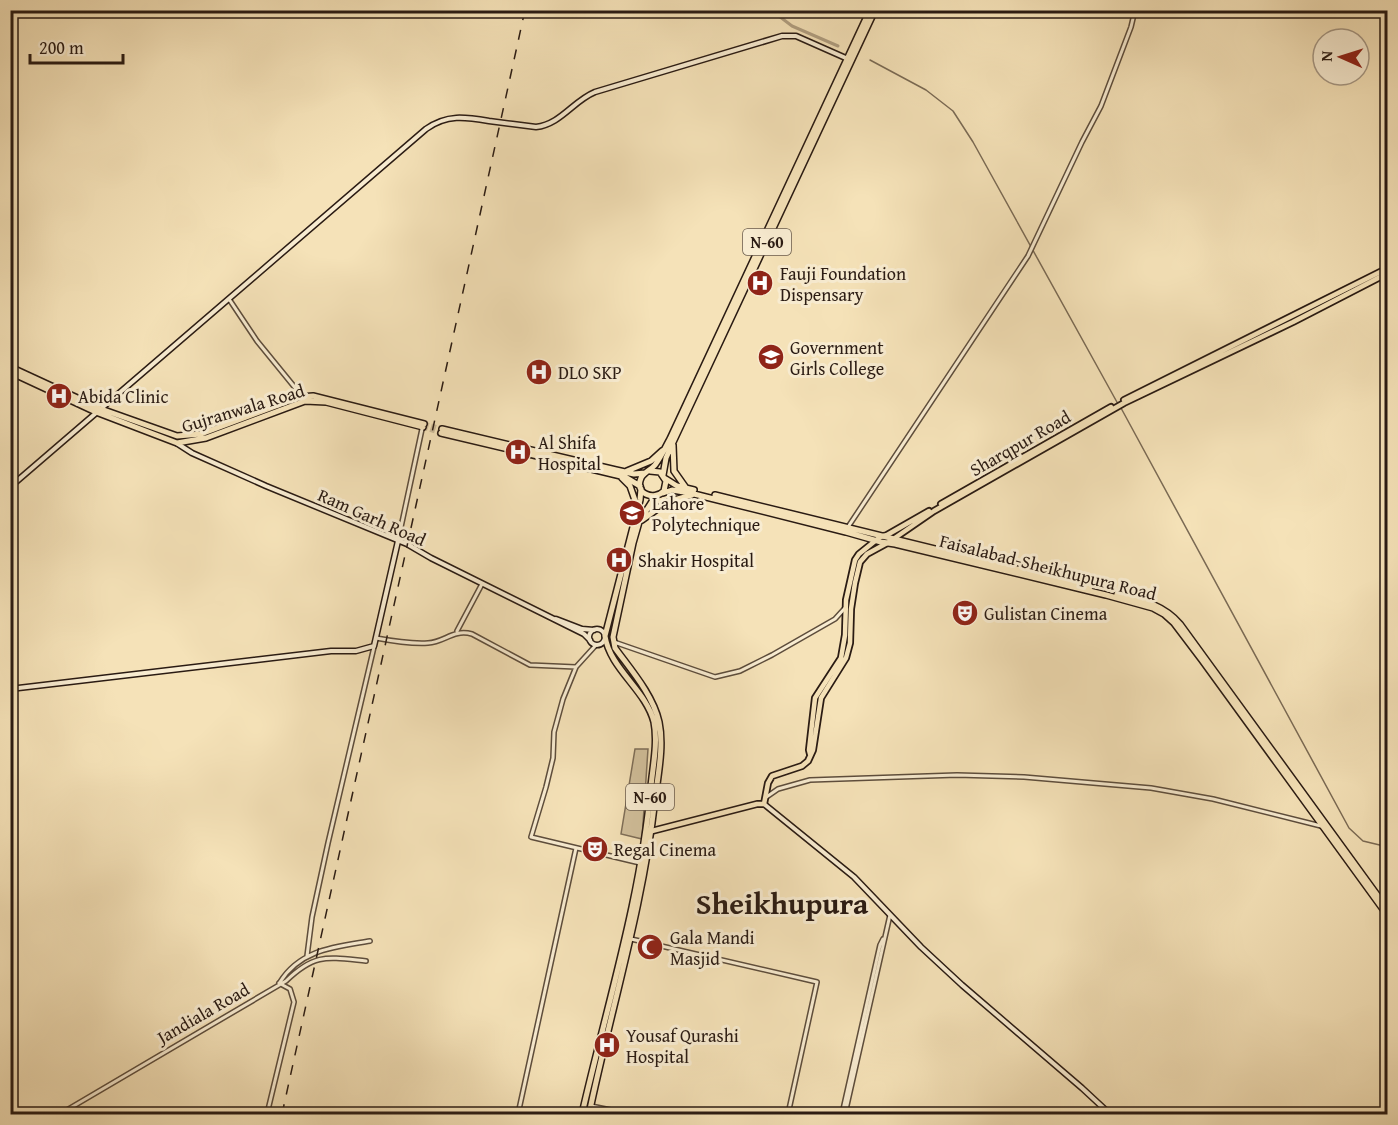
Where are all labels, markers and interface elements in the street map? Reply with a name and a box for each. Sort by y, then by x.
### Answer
scale bar [30,27,123,65]
north arrow [1311,27,1371,87]
text: 200 m [39,34,84,61]
text: N [1314,50,1338,62]
road number: N-60 [743,229,791,255]
place label: Fauji Foundation Dispensary [780,260,906,308]
hospital icon: Fauji Foundation Dispensary [745,268,775,298]
place label: Government Girls College [790,334,884,382]
school or university icon: Government Girls College [756,342,786,372]
hospital icon: DLO SKP [524,357,554,387]
place label: DLO SKP [558,359,622,386]
street label: Gujranwala Road [178,376,308,440]
hospital icon: Abida Clinic [44,381,74,411]
place label: Abida Clinic [78,383,168,410]
street label: Sharqpur Road [965,403,1076,483]
place label: Al Shifa Hospital [538,429,601,477]
hospital icon: Al Shifa Hospital [503,437,533,467]
street label: Ram Garh Road [314,481,431,553]
place label: Lahore Polytechnique [652,490,760,538]
school or university icon: Lahore Polytechnique [617,498,647,528]
street label: Faisalabad-Sheikhupura Road [937,527,1160,607]
hospital icon: Shakir Hospital [604,545,634,575]
place label: Shakir Hospital [638,547,754,574]
theatre icon: Gulistan Cinema [950,598,980,628]
place label: Gulistan Cinema [984,600,1108,627]
road number: N-60 [626,784,674,810]
theatre icon: Regal Cinema [580,834,610,864]
place label: Regal Cinema [614,836,716,863]
district label: Sheikhupura [696,881,869,925]
place label: Gala Mandi Masjid [670,924,755,972]
mosque icon: Gala Mandi Masjid [635,932,665,962]
street label: Jandiala Road [150,975,255,1051]
place label: Yousaf Qurashi Hospital [626,1022,739,1070]
hospital icon: Yousaf Qurashi Hospital [592,1030,622,1060]

